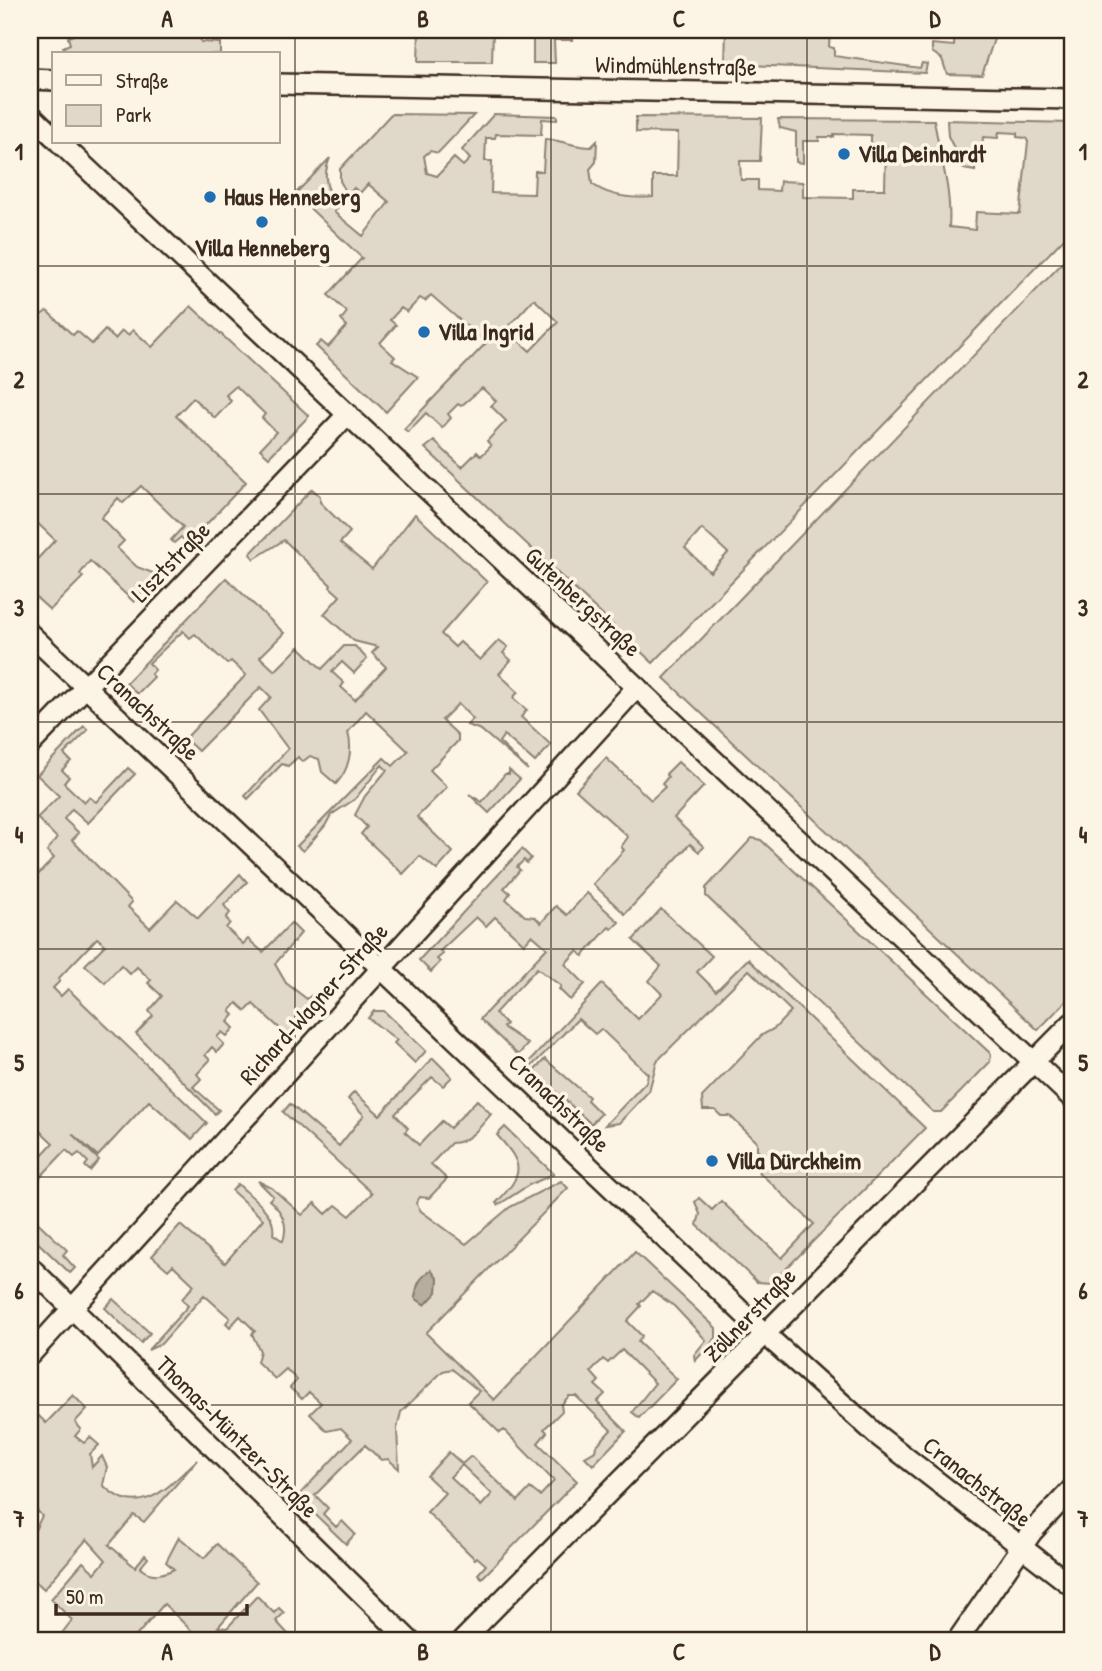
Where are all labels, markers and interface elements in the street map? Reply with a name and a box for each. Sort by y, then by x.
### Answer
text: A [161,3,173,34]
text: B [417,3,429,34]
text: C [673,3,685,34]
text: D [930,3,942,34]
street label: Windmühlenstraße [595,48,758,82]
legend [52,52,280,144]
text: Straße [116,66,169,95]
text: Park [116,100,151,129]
text: 1 [15,136,23,167]
text: 1 [1079,136,1087,167]
place label: Villa Deinhardt [858,137,986,169]
marker: Villa Deinhardt [836,146,852,162]
place label: Haus Henneberg [224,180,361,213]
marker: Haus Henneberg [202,189,218,205]
marker: Villa Henneberg [254,214,270,230]
place label: Villa Henneberg [194,231,330,264]
place label: Villa Ingrid [438,315,534,348]
marker: Villa Ingrid [416,324,432,340]
text: 2 [14,364,25,395]
text: 2 [1078,364,1089,395]
street label: Lisztstraße [124,514,217,609]
street label: Gutenbergstraße [519,539,649,664]
text: 3 [14,592,24,623]
text: 3 [1078,592,1088,623]
street label: Cranachstraße [90,655,207,768]
text: 4 [15,819,24,850]
text: 4 [1079,819,1088,850]
street label: Richard-Wagner-Straße [232,915,395,1091]
street label: Cranachstraße [502,1046,618,1159]
text: 5 [14,1047,24,1078]
text: 5 [1078,1047,1088,1078]
place label: Villa Dürckheim [726,1144,861,1176]
marker: Villa Dürckheim [704,1153,720,1169]
street label: Zöllnerstraße [696,1260,803,1369]
text: 6 [14,1275,24,1306]
text: 6 [1078,1275,1088,1306]
street label: Thomas-Müntzer-Straße [149,1348,326,1525]
street label: Cranachstraße [917,1429,1039,1534]
text: 7 [12,1503,25,1534]
text: 7 [1076,1503,1089,1534]
scale bar [56,1573,247,1617]
text: 50 m [66,1582,103,1611]
text: A [161,1636,173,1667]
text: B [417,1636,429,1667]
text: C [673,1636,685,1667]
text: D [930,1636,942,1667]

